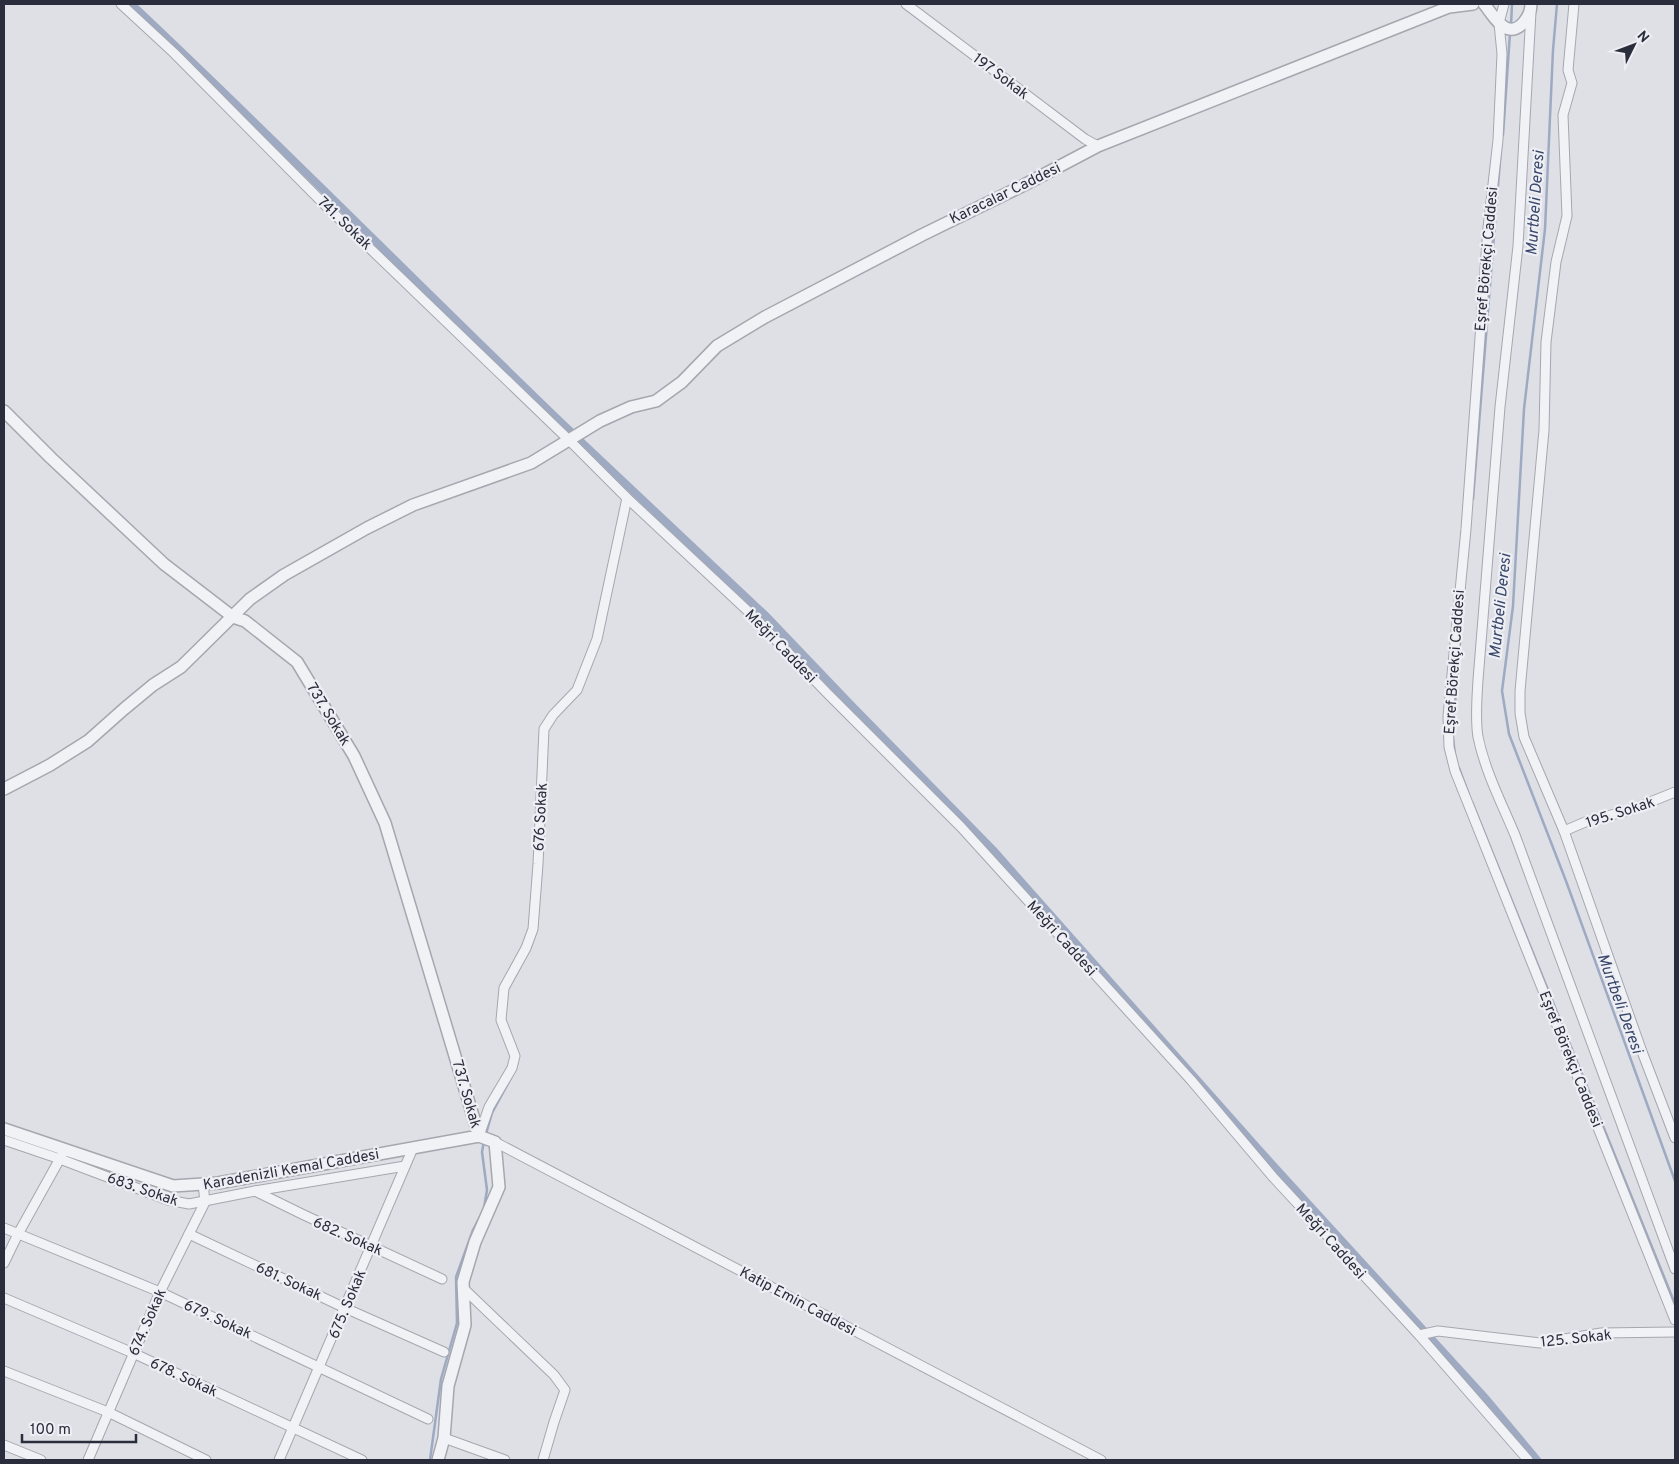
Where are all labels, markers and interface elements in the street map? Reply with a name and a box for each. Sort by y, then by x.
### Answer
north arrow [1609,20,1659,70]
text: N [1633,28,1652,47]
street label: 197 Sokak [968,50,1032,104]
water label: Murtbeli Deresi [1522,149,1550,256]
street label: Karacalar Caddesi [947,159,1064,230]
street label: Eşref Börekçi Caddesi [1472,186,1503,332]
street label: 741. Sokak [313,193,375,255]
water label: Murtbeli Deresi [1486,552,1517,660]
street label: Eşref Börekçi Caddesi [1441,589,1470,735]
street label: Meğri Caddesi [740,606,820,688]
street label: 737. Sokak [301,680,354,750]
street label: 676 Sokak [530,782,553,852]
street label: 195. Sokak [1584,793,1657,833]
street label: Meğri Caddesi [1022,897,1100,981]
water label: Murtbeli Deresi [1592,951,1647,1057]
street label: Eşref Börekçi Caddesi [1534,989,1606,1130]
street label: 737. Sokak [447,1058,484,1131]
street label: Karadenizli Kemal Caddesi [202,1146,381,1195]
street label: 683. Sokak [104,1169,181,1212]
street label: Meğri Caddesi [1291,1200,1369,1284]
street label: 682. Sokak [310,1214,385,1261]
street label: 681. Sokak [252,1259,325,1306]
street label: Katip Emin Caddesi [736,1264,859,1341]
street label: 675. Sokak [325,1267,371,1342]
street label: 674. Sokak [125,1286,172,1359]
street label: 679. Sokak [180,1296,254,1344]
street label: 125. Sokak [1540,1326,1613,1353]
street label: 678. Sokak [146,1354,220,1402]
scale bar [22,1412,136,1444]
text: 100 m [30,1421,71,1440]

